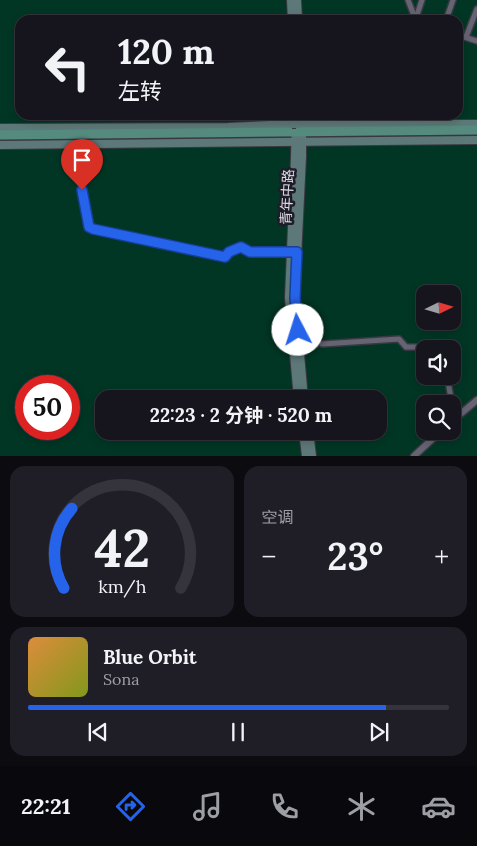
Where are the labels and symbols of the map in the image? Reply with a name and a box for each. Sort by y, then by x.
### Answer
pin [61,139,103,190]
street label: 青年中路 [277,169,297,225]
north arrow [416,285,461,330]
position arrow [271,303,323,355]
speed limit sign: 50 [15,375,80,440]

